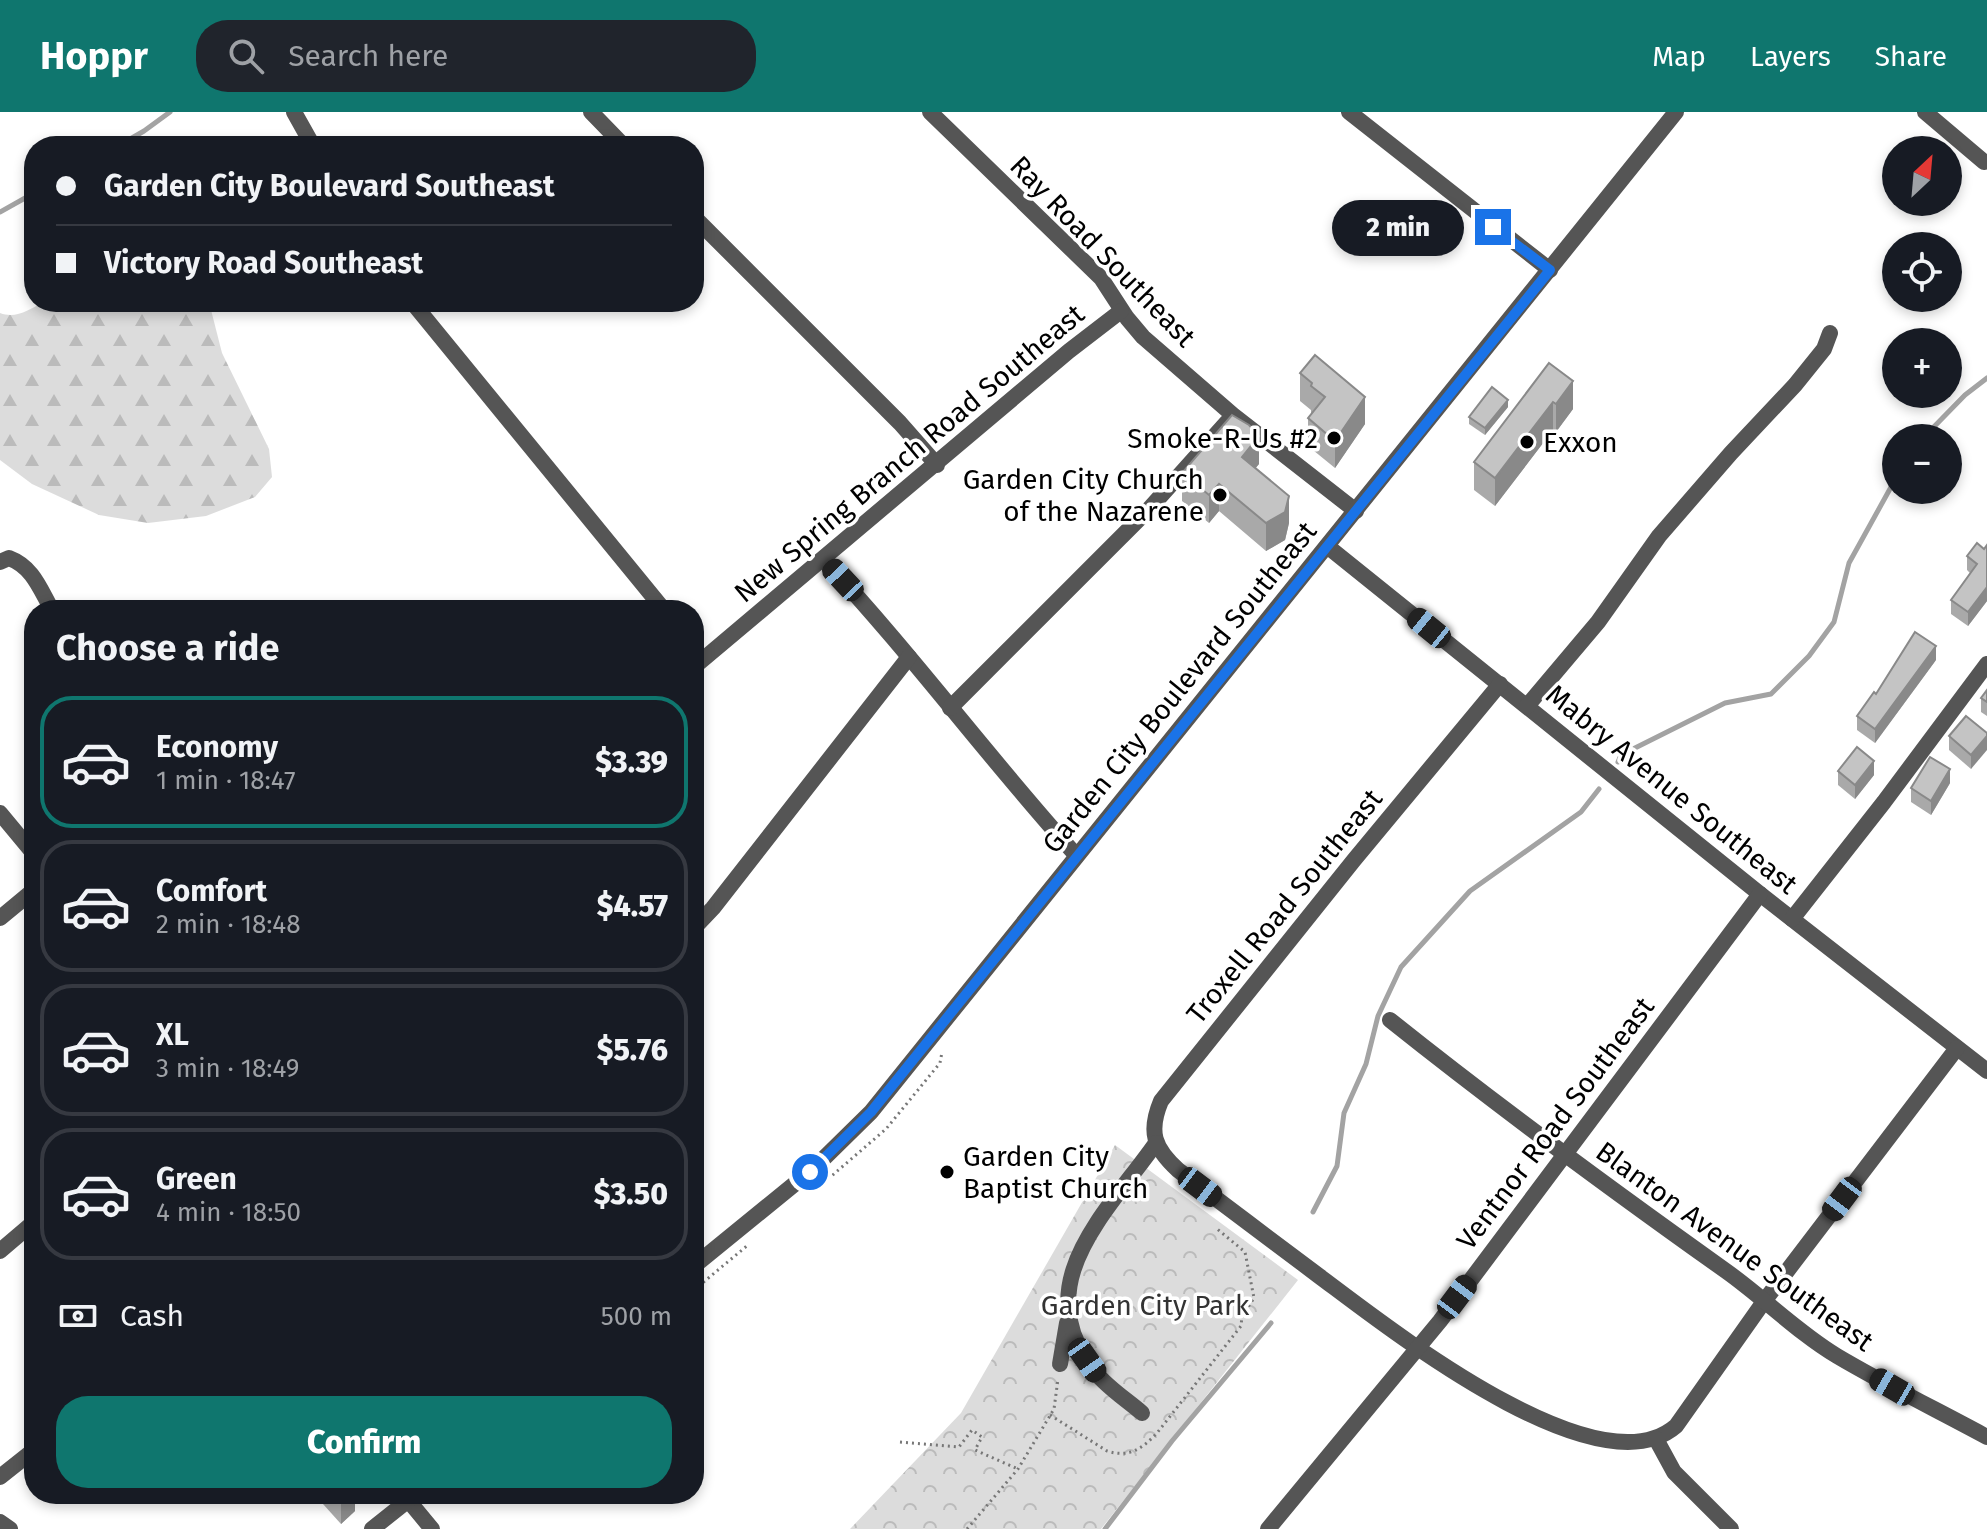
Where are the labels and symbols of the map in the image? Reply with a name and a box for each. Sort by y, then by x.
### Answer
north arrow [1882,136,1962,216]
street label: Ray Road Southeast [1003,149,1203,354]
callout: 2 min [1333,199,1465,255]
route end [1475,209,1511,245]
street label: New Spring Branch Road Southeast [728,297,1091,609]
place label: Smoke-R-Us #2 [1127,422,1318,455]
place label: Exxon [1543,426,1618,459]
marker: Smoke-R-Us #2 [1325,429,1343,447]
marker: Exxon [1518,433,1536,451]
place label: Garden City Church of the Nazarene [963,463,1204,528]
marker: Garden City Church of the Nazarene [1211,486,1229,504]
street label: Garden City Boulevard Southeast [1035,514,1324,860]
car [818,554,868,606]
car [1403,604,1455,652]
street label: Mabry Avenue Southeast [1539,678,1805,901]
street label: Troxell Road Southeast [1180,782,1390,1030]
street label: Ventnor Road Southeast [1450,990,1662,1256]
street label: Blanton Avenue Southeast [1590,1135,1880,1359]
place label: Garden City Baptist Church [963,1140,1148,1205]
route start [792,1154,828,1190]
marker: Garden City Baptist Church [938,1163,956,1181]
car [1174,1163,1226,1211]
car [1818,1173,1866,1225]
car [1433,1271,1481,1323]
park label: Garden City Park [1041,1289,1250,1322]
car [1063,1333,1111,1387]
car [1865,1365,1919,1409]

